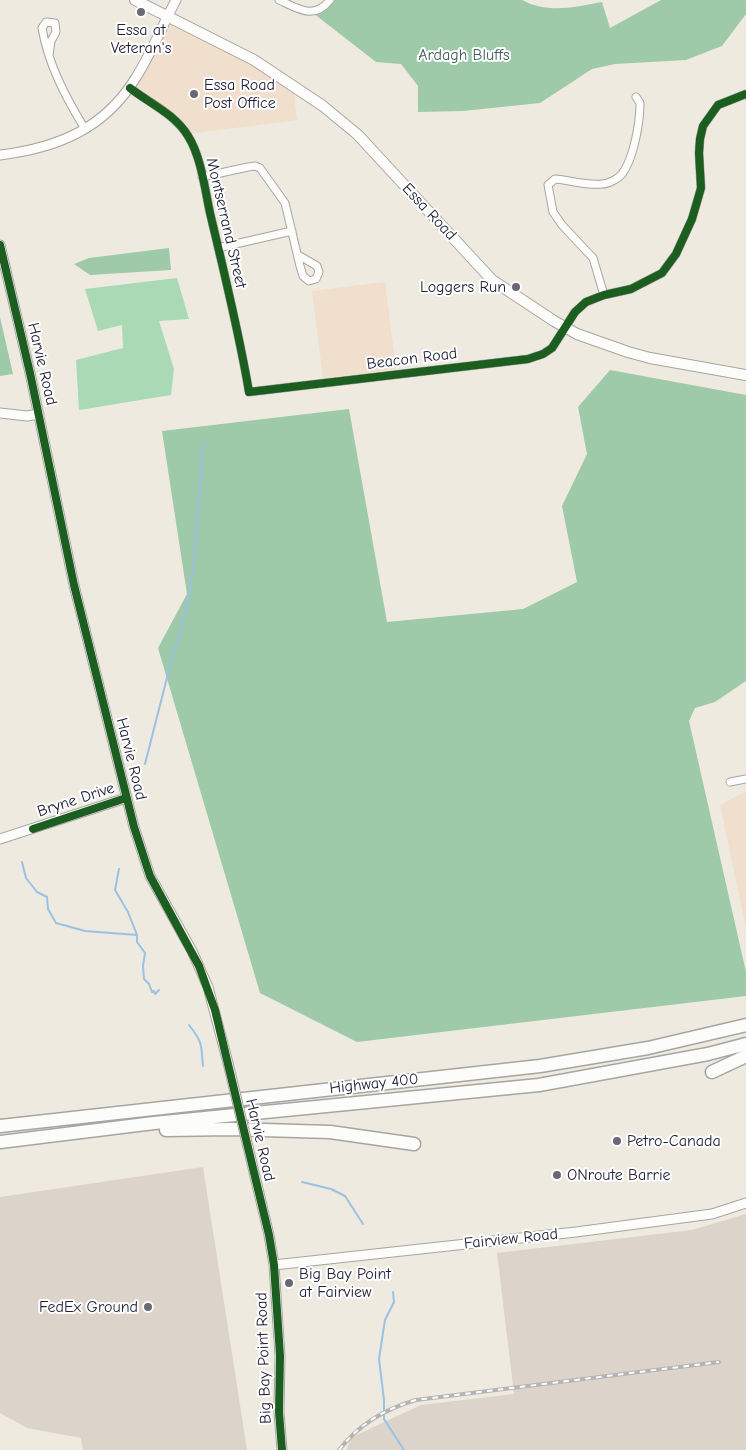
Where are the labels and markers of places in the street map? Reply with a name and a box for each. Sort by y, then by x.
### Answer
marker: Essa at Veteran's [135,6,147,18]
place label: Essa at Veteran's [111,20,171,58]
place label: Essa Road Post Office [204,75,276,113]
marker: Essa Road Post Office [188,88,200,100]
place label: Loggers Run [420,277,506,297]
marker: Loggers Run [510,281,522,293]
place label: Petro-Canada [627,1131,721,1151]
marker: Petro-Canada [611,1135,623,1147]
place label: ONroute Barrie [567,1165,671,1185]
marker: ONroute Barrie [551,1169,563,1181]
place label: Big Bay Point at Fairview [299,1264,391,1302]
marker: Big Bay Point at Fairview [283,1277,295,1289]
place label: FedEx Ground [39,1297,138,1317]
marker: FedEx Ground [142,1301,154,1313]

